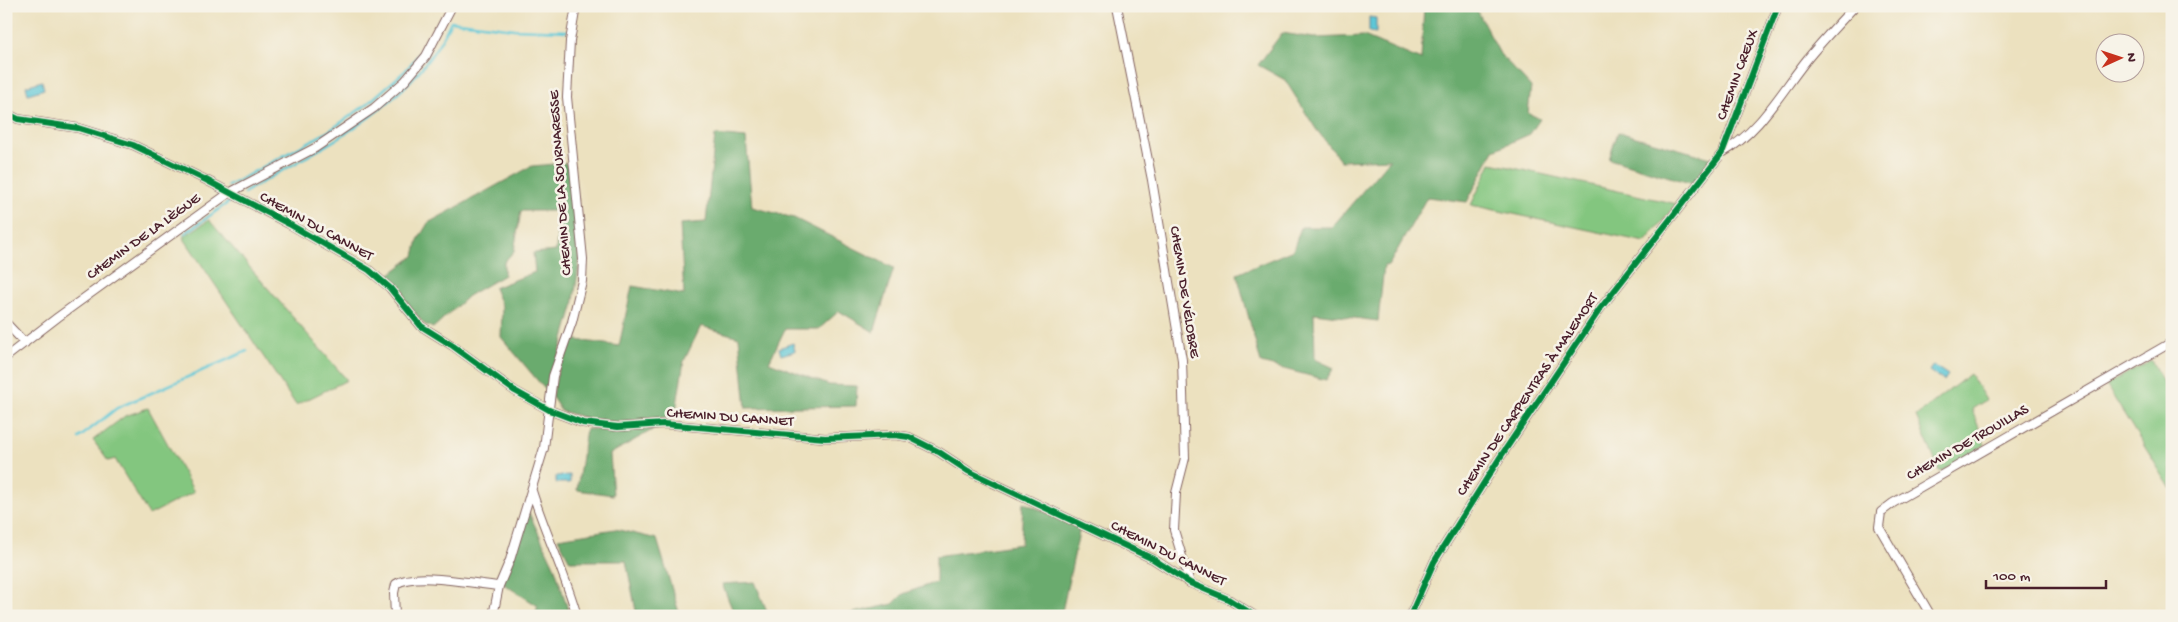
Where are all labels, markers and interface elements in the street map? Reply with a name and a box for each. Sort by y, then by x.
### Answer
street label: CHEMIN CREUX [1713,26,1763,123]
north arrow [2096,32,2146,82]
text: N [2122,52,2139,62]
street label: CHEMIN DE LA SOURNARESSE [546,89,576,276]
street label: CHEMIN DU CANNET [256,188,377,266]
street label: CHEMIN DE LA LÈGUE [84,189,205,284]
street label: CHEMIN DE VÉLOBRE [1165,225,1203,360]
street label: CHEMIN DE CARPENTRAS À MALEMORT [1453,289,1603,500]
street label: CHEMIN DE TROUILLAS [1904,401,2032,485]
street label: CHEMIN DU CANNET [666,405,795,431]
street label: CHEMIN DU CANNET [1107,517,1230,591]
scale bar [1986,557,2106,589]
text: 100 m [1992,568,2031,586]

